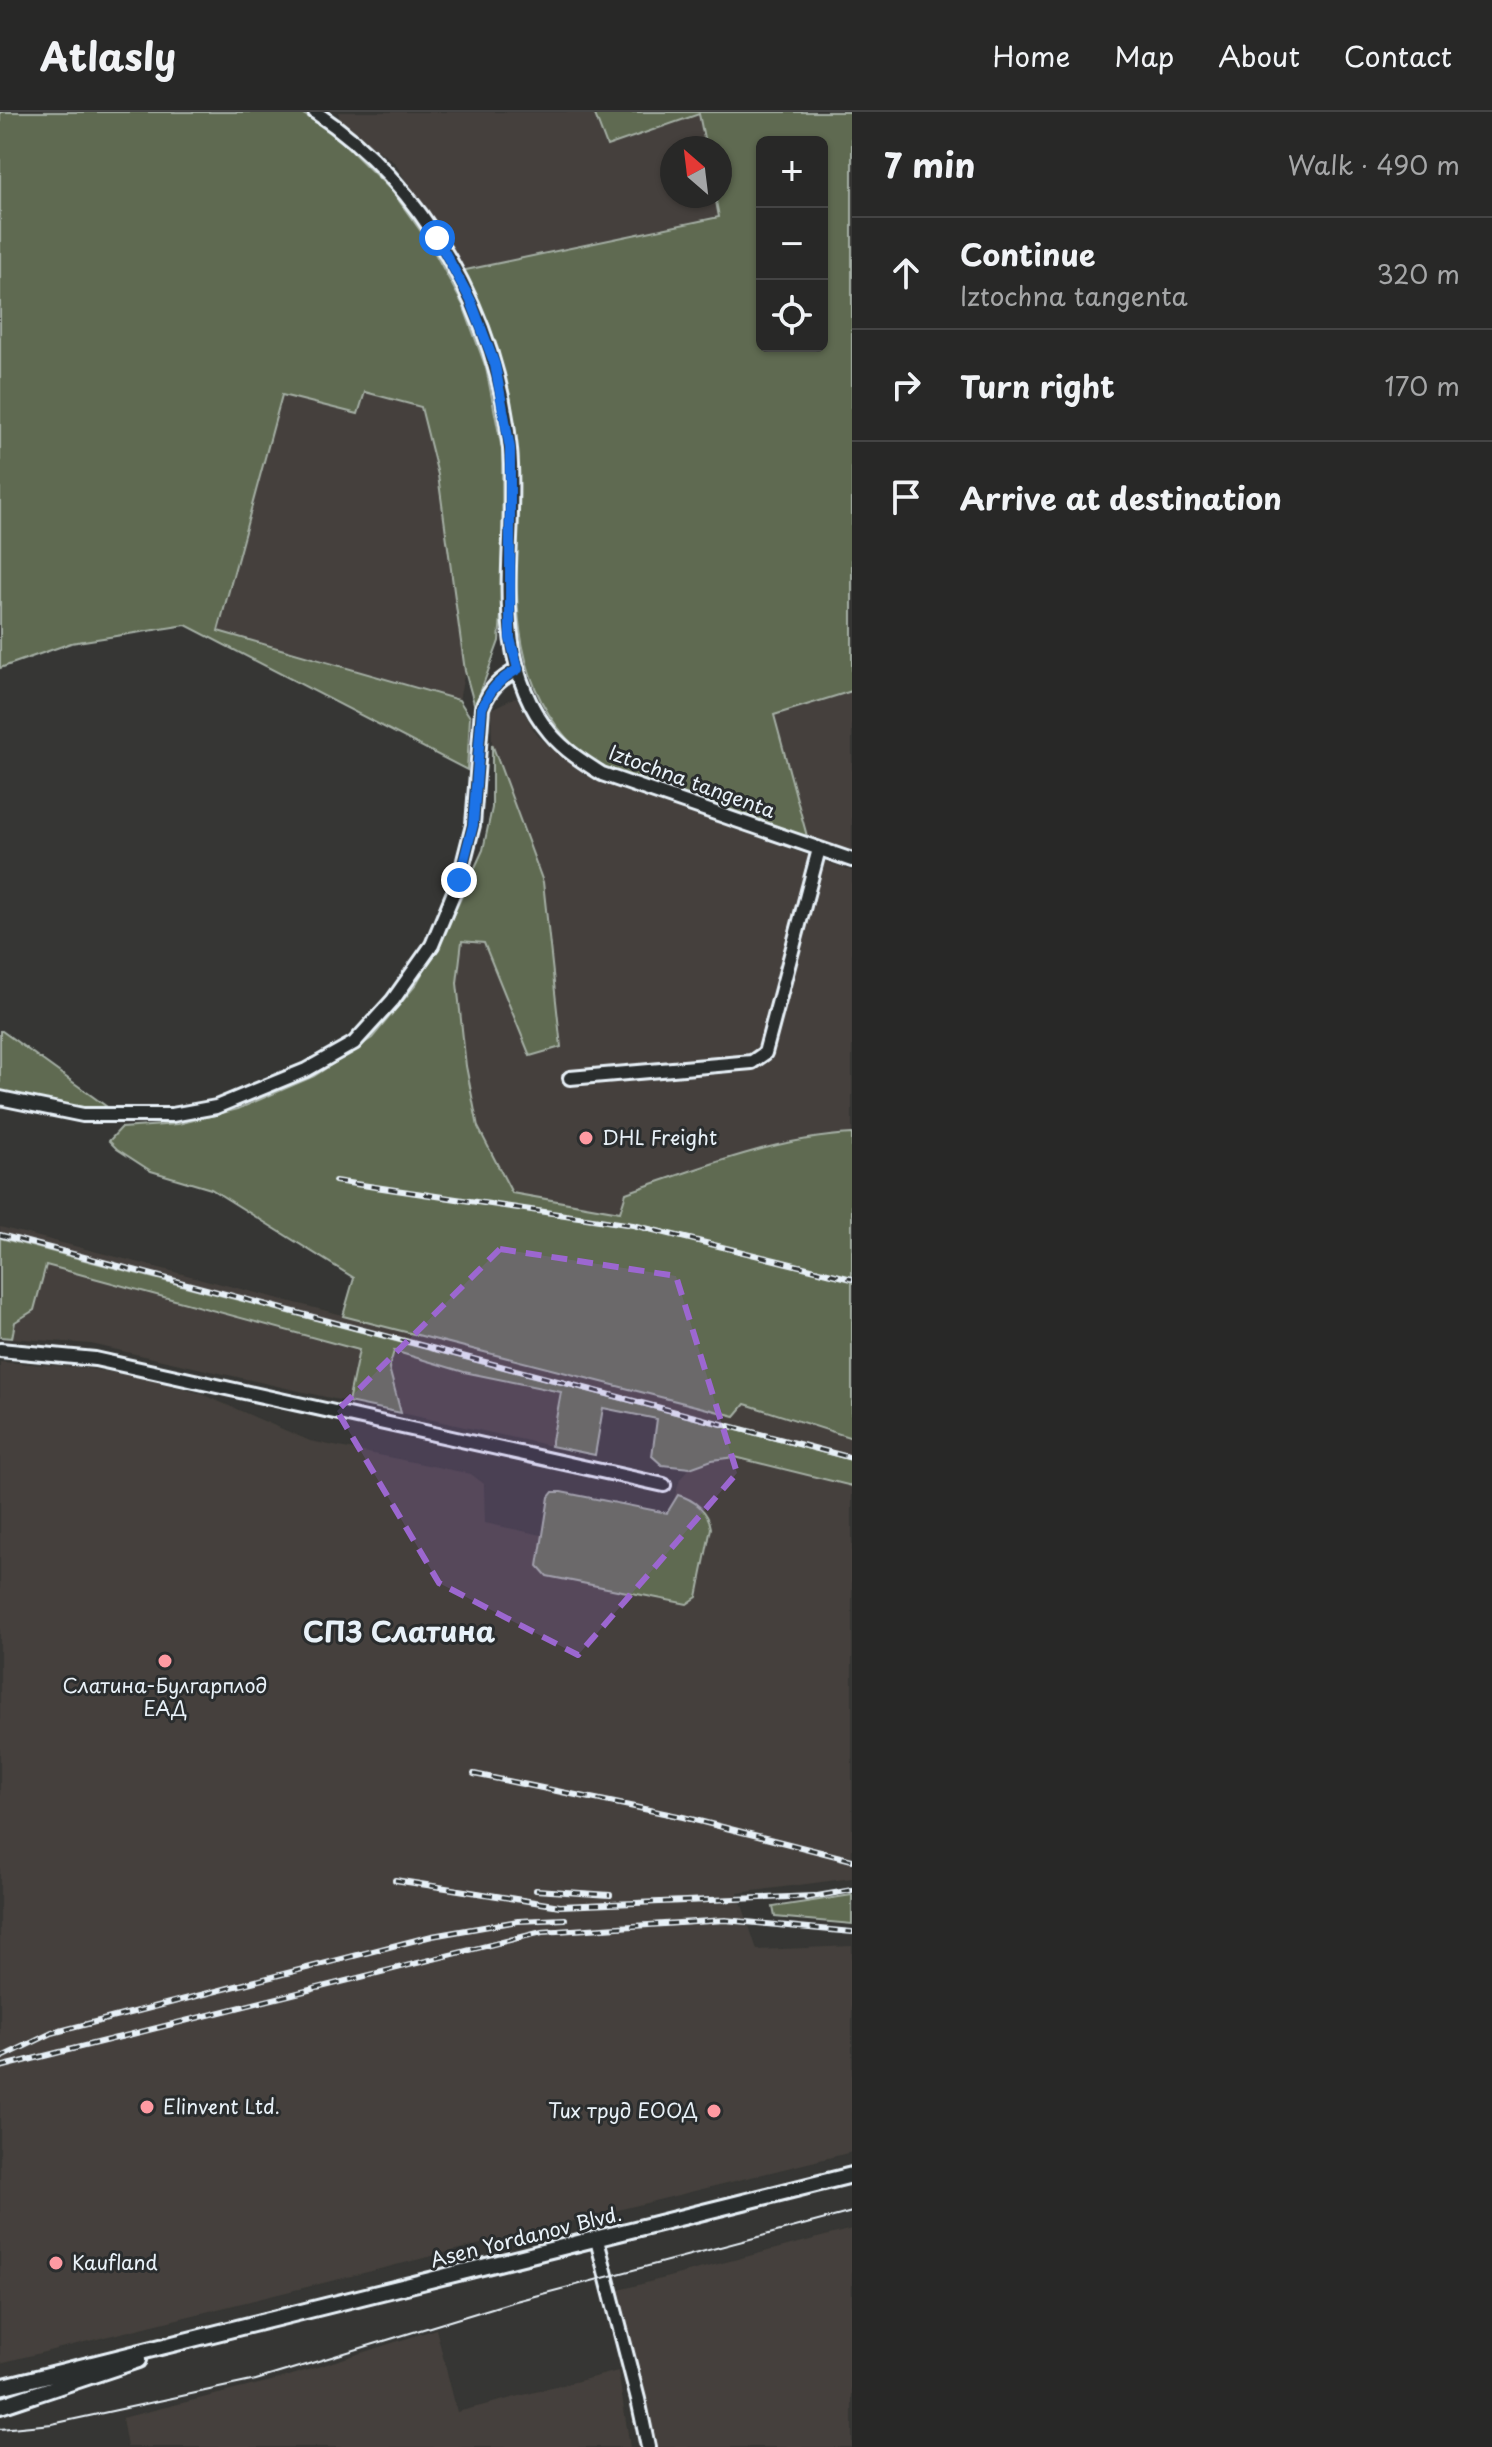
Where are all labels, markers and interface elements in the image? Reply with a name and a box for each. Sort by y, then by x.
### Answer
text: Atlasly [40,27,176,84]
text: Home [992,34,1070,77]
text: Map [1114,34,1174,77]
text: About [1218,34,1300,77]
text: Contact [1344,34,1452,77]
north arrow [660,136,732,208]
map controls [756,136,828,352]
button: + [756,136,828,208]
text: 7 min [884,138,975,190]
text: Walk · 490 m [1288,145,1460,184]
button: − [756,208,828,280]
route start [419,220,455,256]
text: Continue [960,231,1095,276]
icon: ahead [884,251,928,295]
text: 320 m [1376,254,1460,293]
text: Iztochna tangenta [960,276,1188,315]
button: locate [756,280,828,352]
icon: right [884,363,928,407]
text: Turn right [960,363,1115,408]
text: 170 m [1385,366,1460,405]
icon: arrive [884,475,928,519]
text: Arrive at destination [960,475,1282,520]
street label: Iztochna tangenta [605,737,780,825]
route end [441,862,477,898]
place label: DHL Freight [602,1122,717,1152]
marker: DHL Freight [577,1129,595,1147]
district label: СПЗ Слатина [303,1609,496,1652]
marker: Слатина-Булгарплод ЕАД [156,1652,174,1670]
place label: Слатина-Булгарплод ЕАД [63,1670,267,1723]
place label: Elinvent Ltd. [163,2091,280,2121]
place label: Тих труд ЕООД [548,2095,698,2125]
marker: Elinvent Ltd. [138,2098,156,2116]
marker: Тих труд ЕООД [705,2102,723,2120]
street label: Asen Yordanov Blvd. [427,2198,625,2274]
place label: Kaufland [72,2247,158,2277]
marker: Kaufland [47,2254,65,2272]

